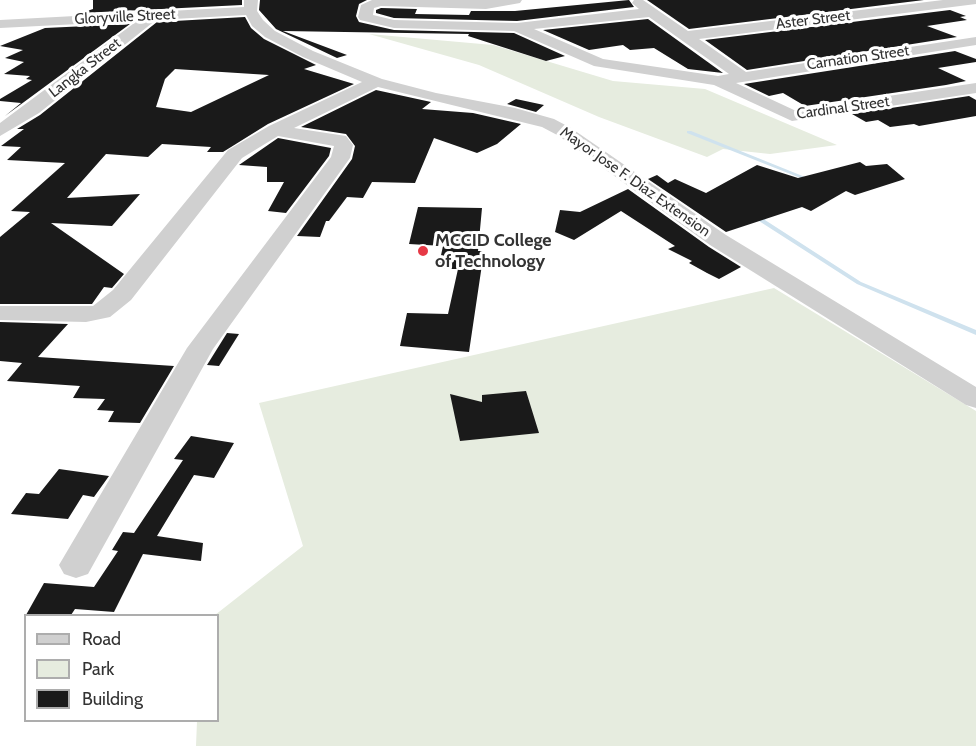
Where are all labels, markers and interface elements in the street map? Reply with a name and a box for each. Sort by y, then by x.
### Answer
street label: Gloryville Street [74,5,176,29]
street label: Aster Street [775,7,851,33]
street label: Langka Street [45,34,125,102]
street label: Carnation Street [806,42,910,74]
street label: Cardinal Street [795,93,891,123]
street label: Mayor Jose F. Diaz Extension [556,123,714,241]
place label: MCCID College of Technology [435,230,552,272]
marker: MCCID College of Technology [416,244,430,258]
legend [24,614,219,722]
text: Road [82,628,121,650]
text: Park [82,658,114,680]
text: Building [82,688,143,710]

